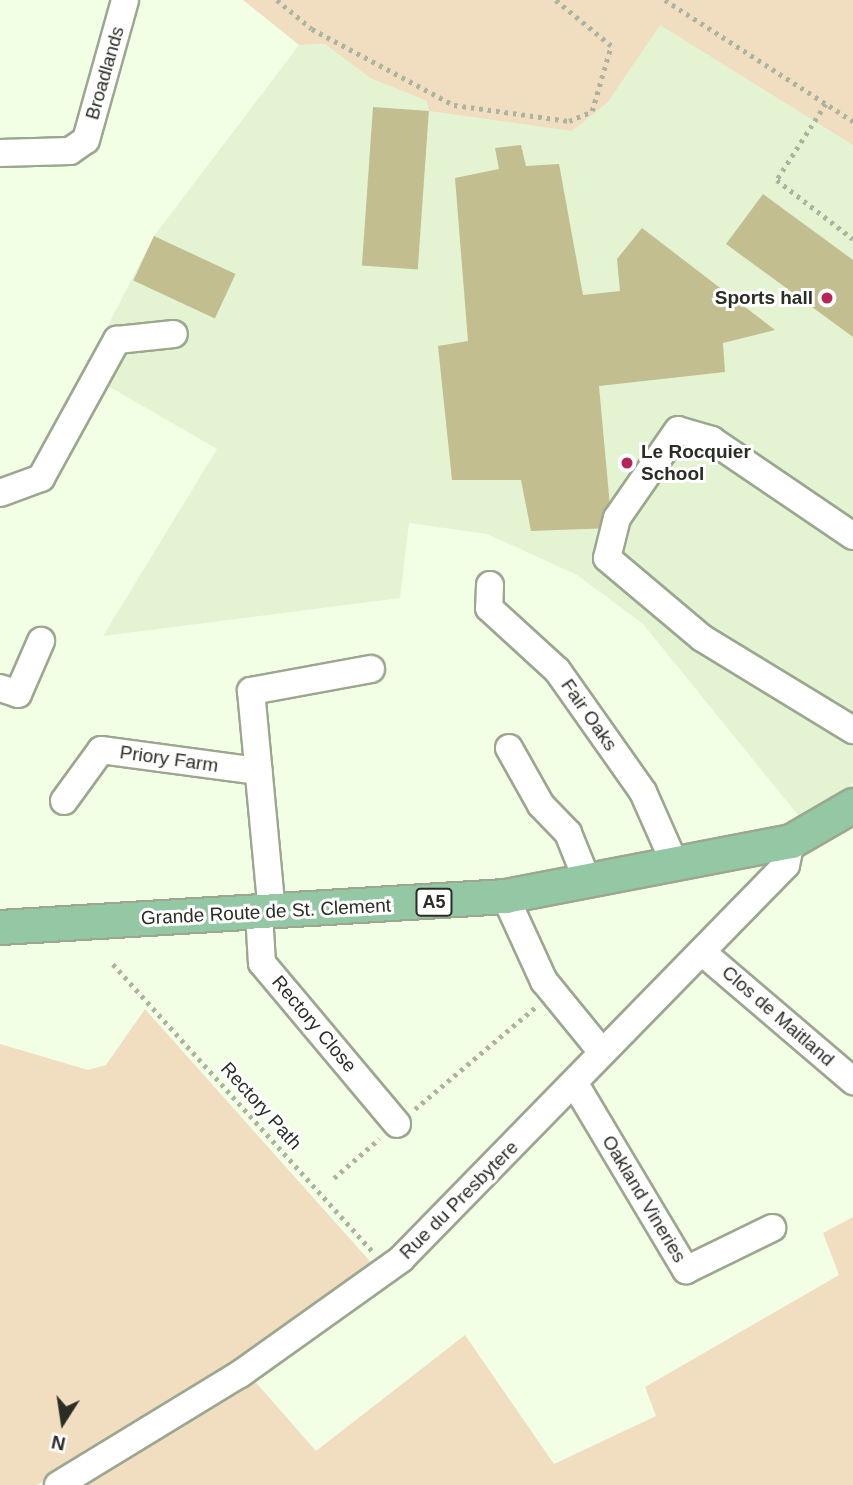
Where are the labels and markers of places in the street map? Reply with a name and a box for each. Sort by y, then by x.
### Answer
place label: Sports hall [715,287,813,309]
marker: Sports hall [819,290,835,306]
place label: Le Rocquier School [641,441,751,485]
marker: Le Rocquier School [619,455,635,471]

